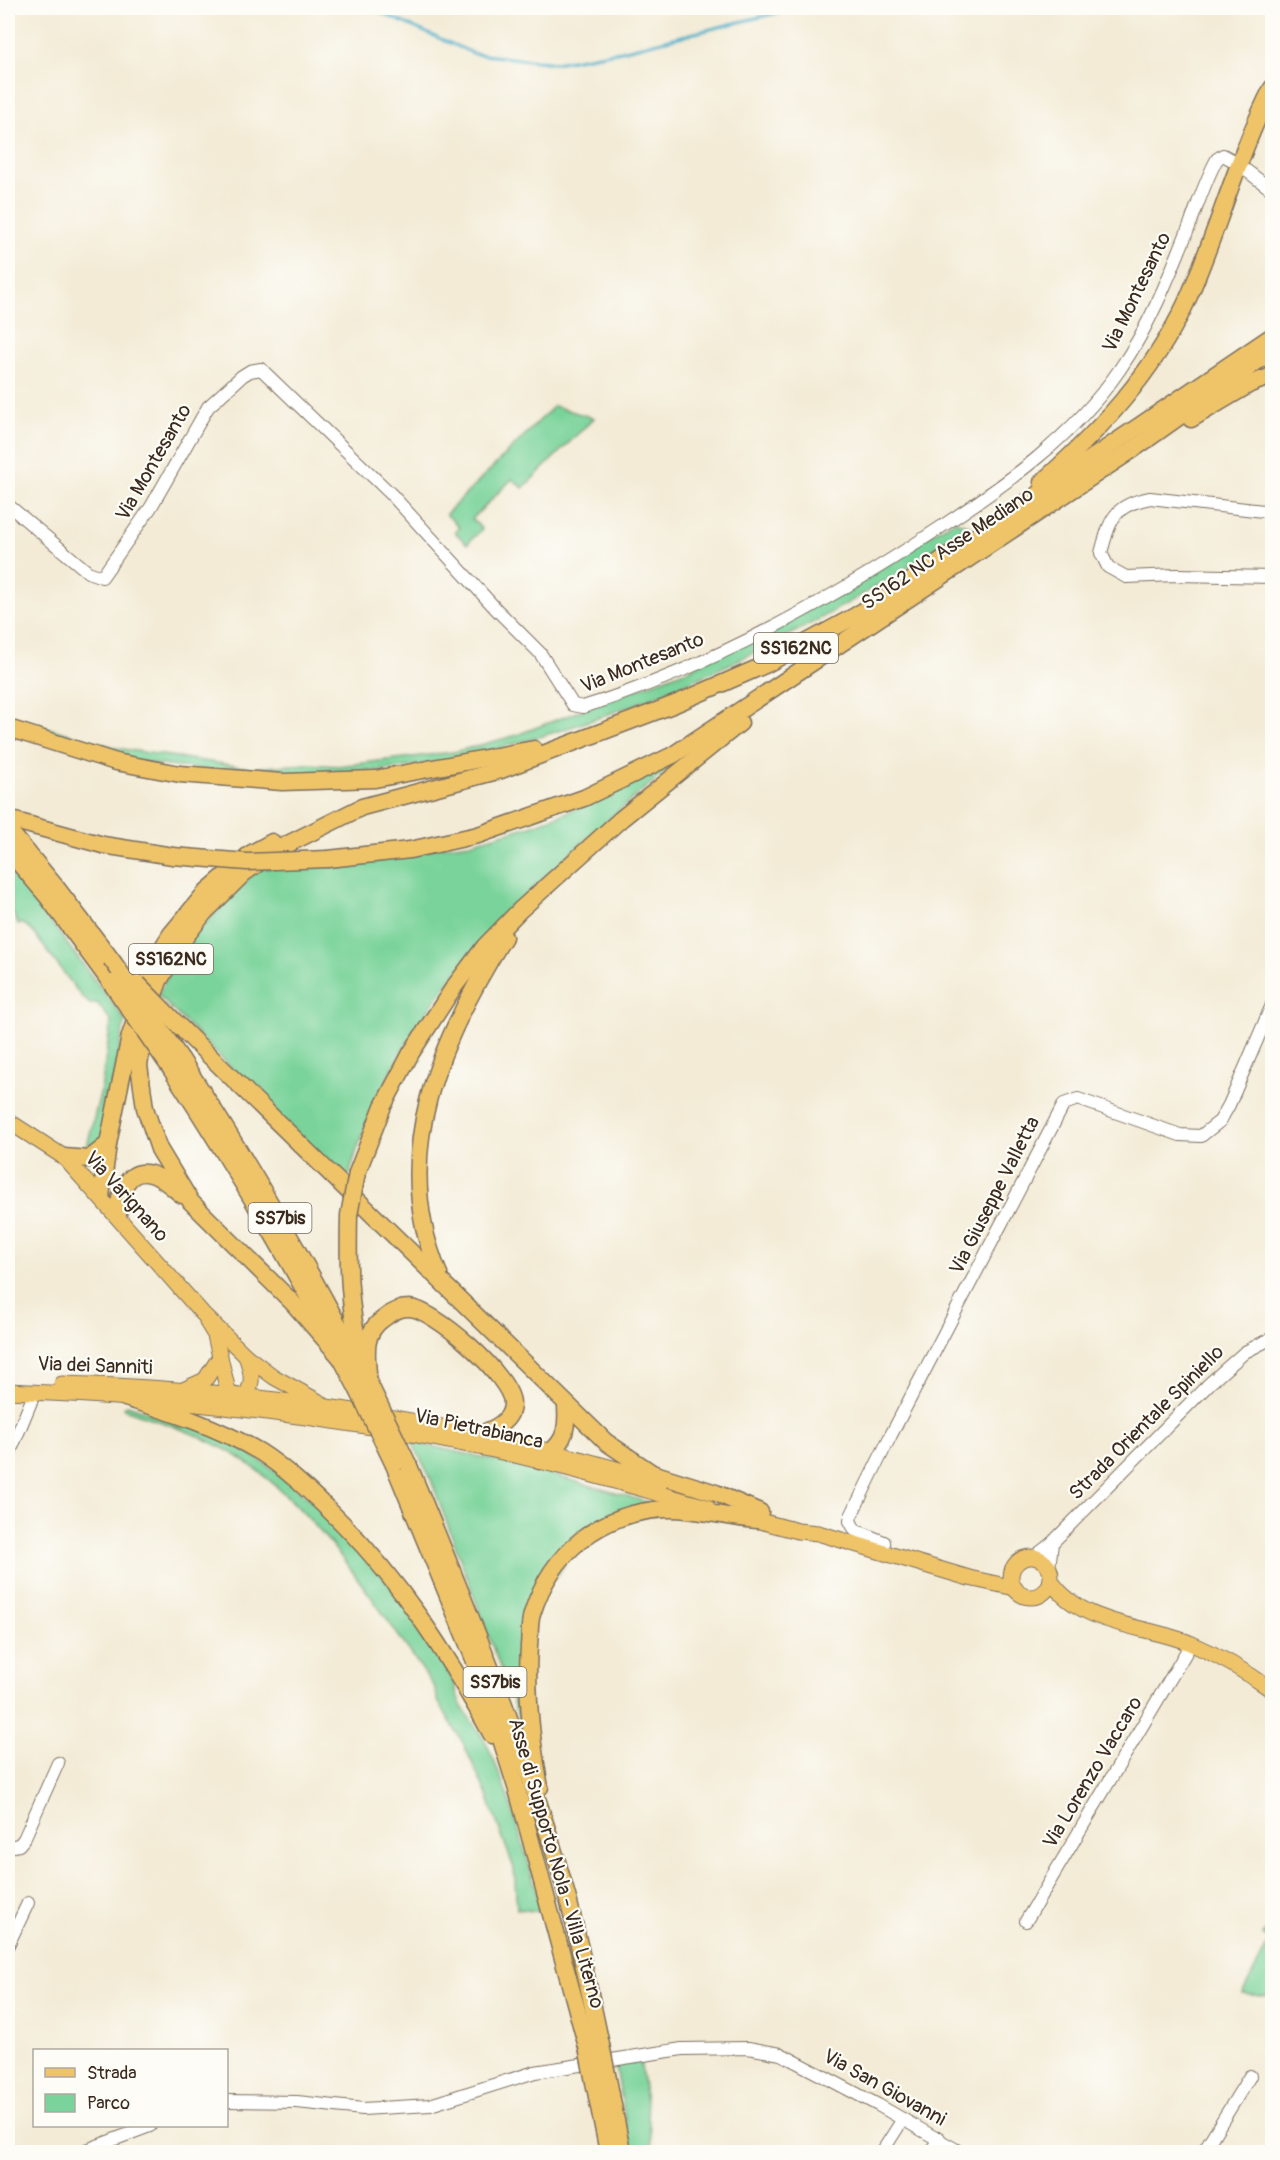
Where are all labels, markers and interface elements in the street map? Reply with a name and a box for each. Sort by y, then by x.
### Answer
street label: Via Montesanto [1097,228,1176,356]
street label: Via Montesanto [110,399,197,525]
street label: SS162 NC Asse Mediano [856,481,1038,615]
street label: Via Montesanto [577,626,708,699]
road number: SS162NC [754,633,838,663]
road number: SS162NC [129,944,213,974]
street label: Via Giuseppe Valletta [944,1112,1045,1278]
street label: Via Varignano [79,1146,174,1247]
road number: SS7bis [248,1203,312,1233]
street label: Strada Orientale Spiniello [1063,1339,1229,1505]
street label: Via dei Sanniti [37,1351,153,1380]
street label: Via Pietrabianca [412,1403,546,1454]
road number: SS7bis [464,1667,526,1697]
street label: Via Lorenzo Vaccaro [1037,1692,1148,1853]
street label: Asse di Supporto Nola - Villa Literno [503,1715,610,2011]
street label: Via San Giovanni [819,2043,951,2131]
legend [33,2049,228,2127]
text: Strada [87,2062,137,2085]
text: Parco [87,2092,130,2115]

